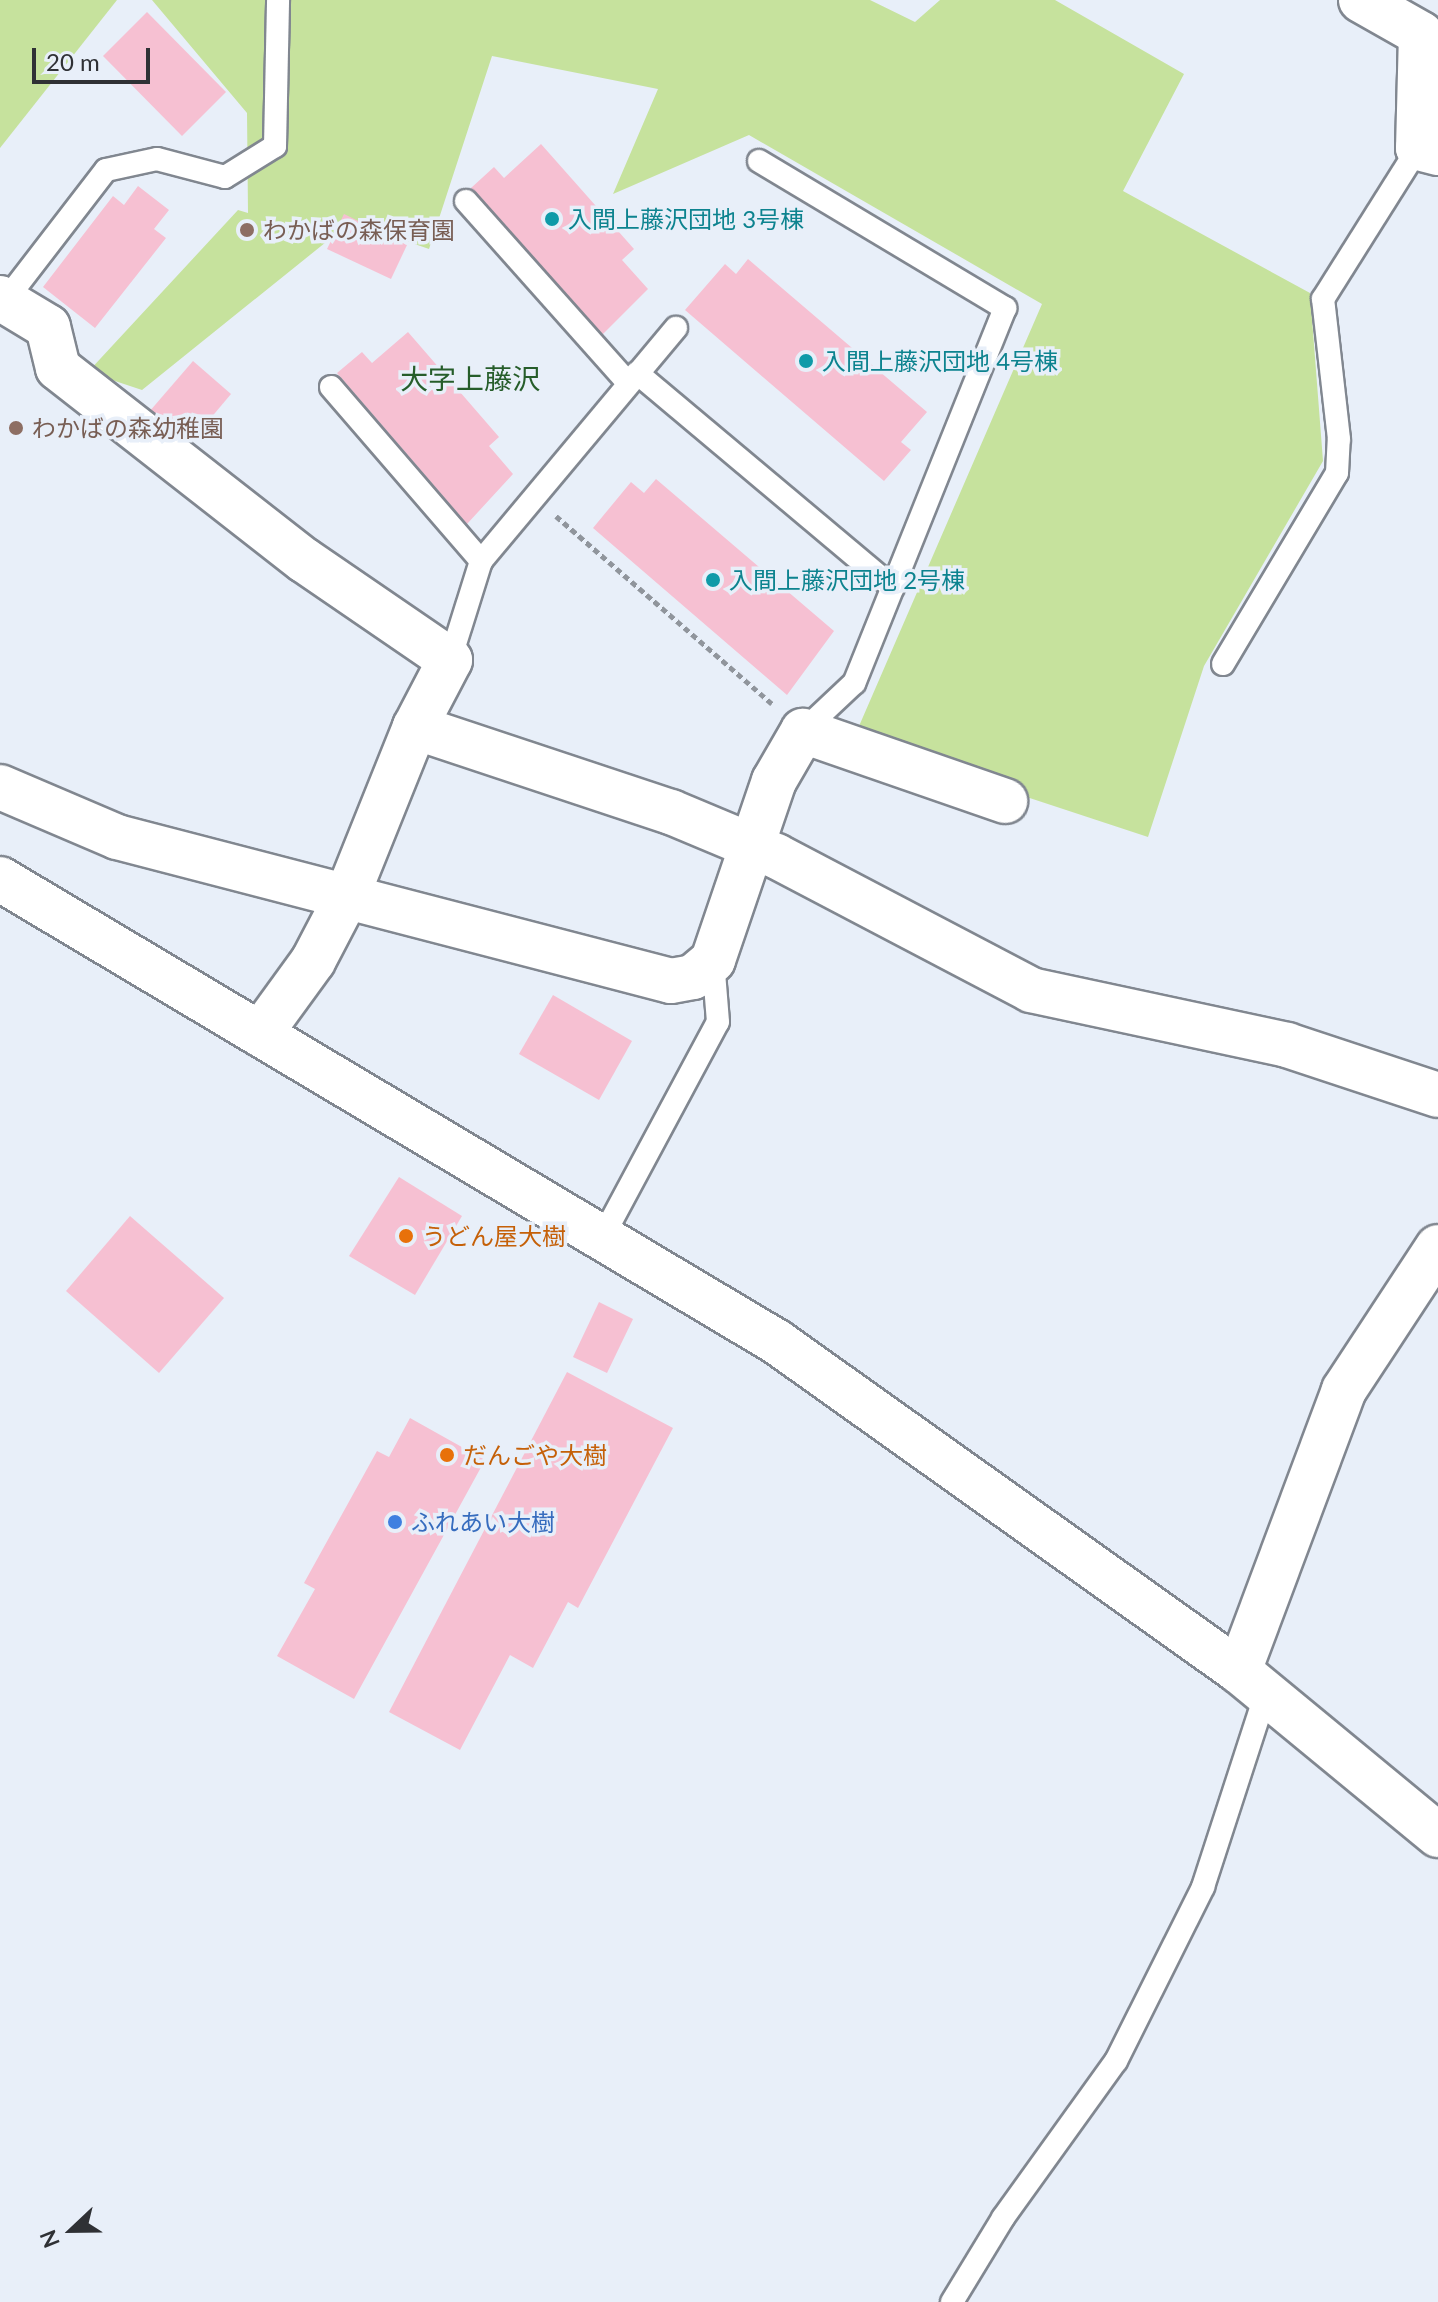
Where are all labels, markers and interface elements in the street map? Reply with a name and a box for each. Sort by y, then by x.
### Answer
scale bar [36,32,154,82]
text: 20 m [46,47,100,76]
place label: 入間上藤沢団地 3号棟 [568,205,804,233]
marker: 入間上藤沢団地 3号棟 [543,210,561,228]
place label: わかばの森保育園 [263,216,455,244]
marker: わかばの森保育園 [238,221,256,239]
place label: 入間上藤沢団地 4号棟 [822,347,1058,375]
marker: 入間上藤沢団地 4号棟 [797,352,815,370]
district label: 大字上藤沢 [400,361,540,395]
place label: わかばの森幼稚園 [32,414,224,442]
marker: わかばの森幼稚園 [7,419,25,437]
place label: 入間上藤沢団地 2号棟 [729,566,965,594]
marker: 入間上藤沢団地 2号棟 [704,571,722,589]
place label: うどん屋大樹 [422,1222,566,1250]
marker: うどん屋大樹 [397,1227,415,1245]
place label: だんごや大樹 [463,1441,607,1469]
marker: だんごや大樹 [438,1446,456,1464]
place label: ふれあい大樹 [411,1508,555,1536]
marker: ふれあい大樹 [386,1513,404,1531]
north arrow [32,2190,112,2270]
text: N [34,2226,65,2252]

